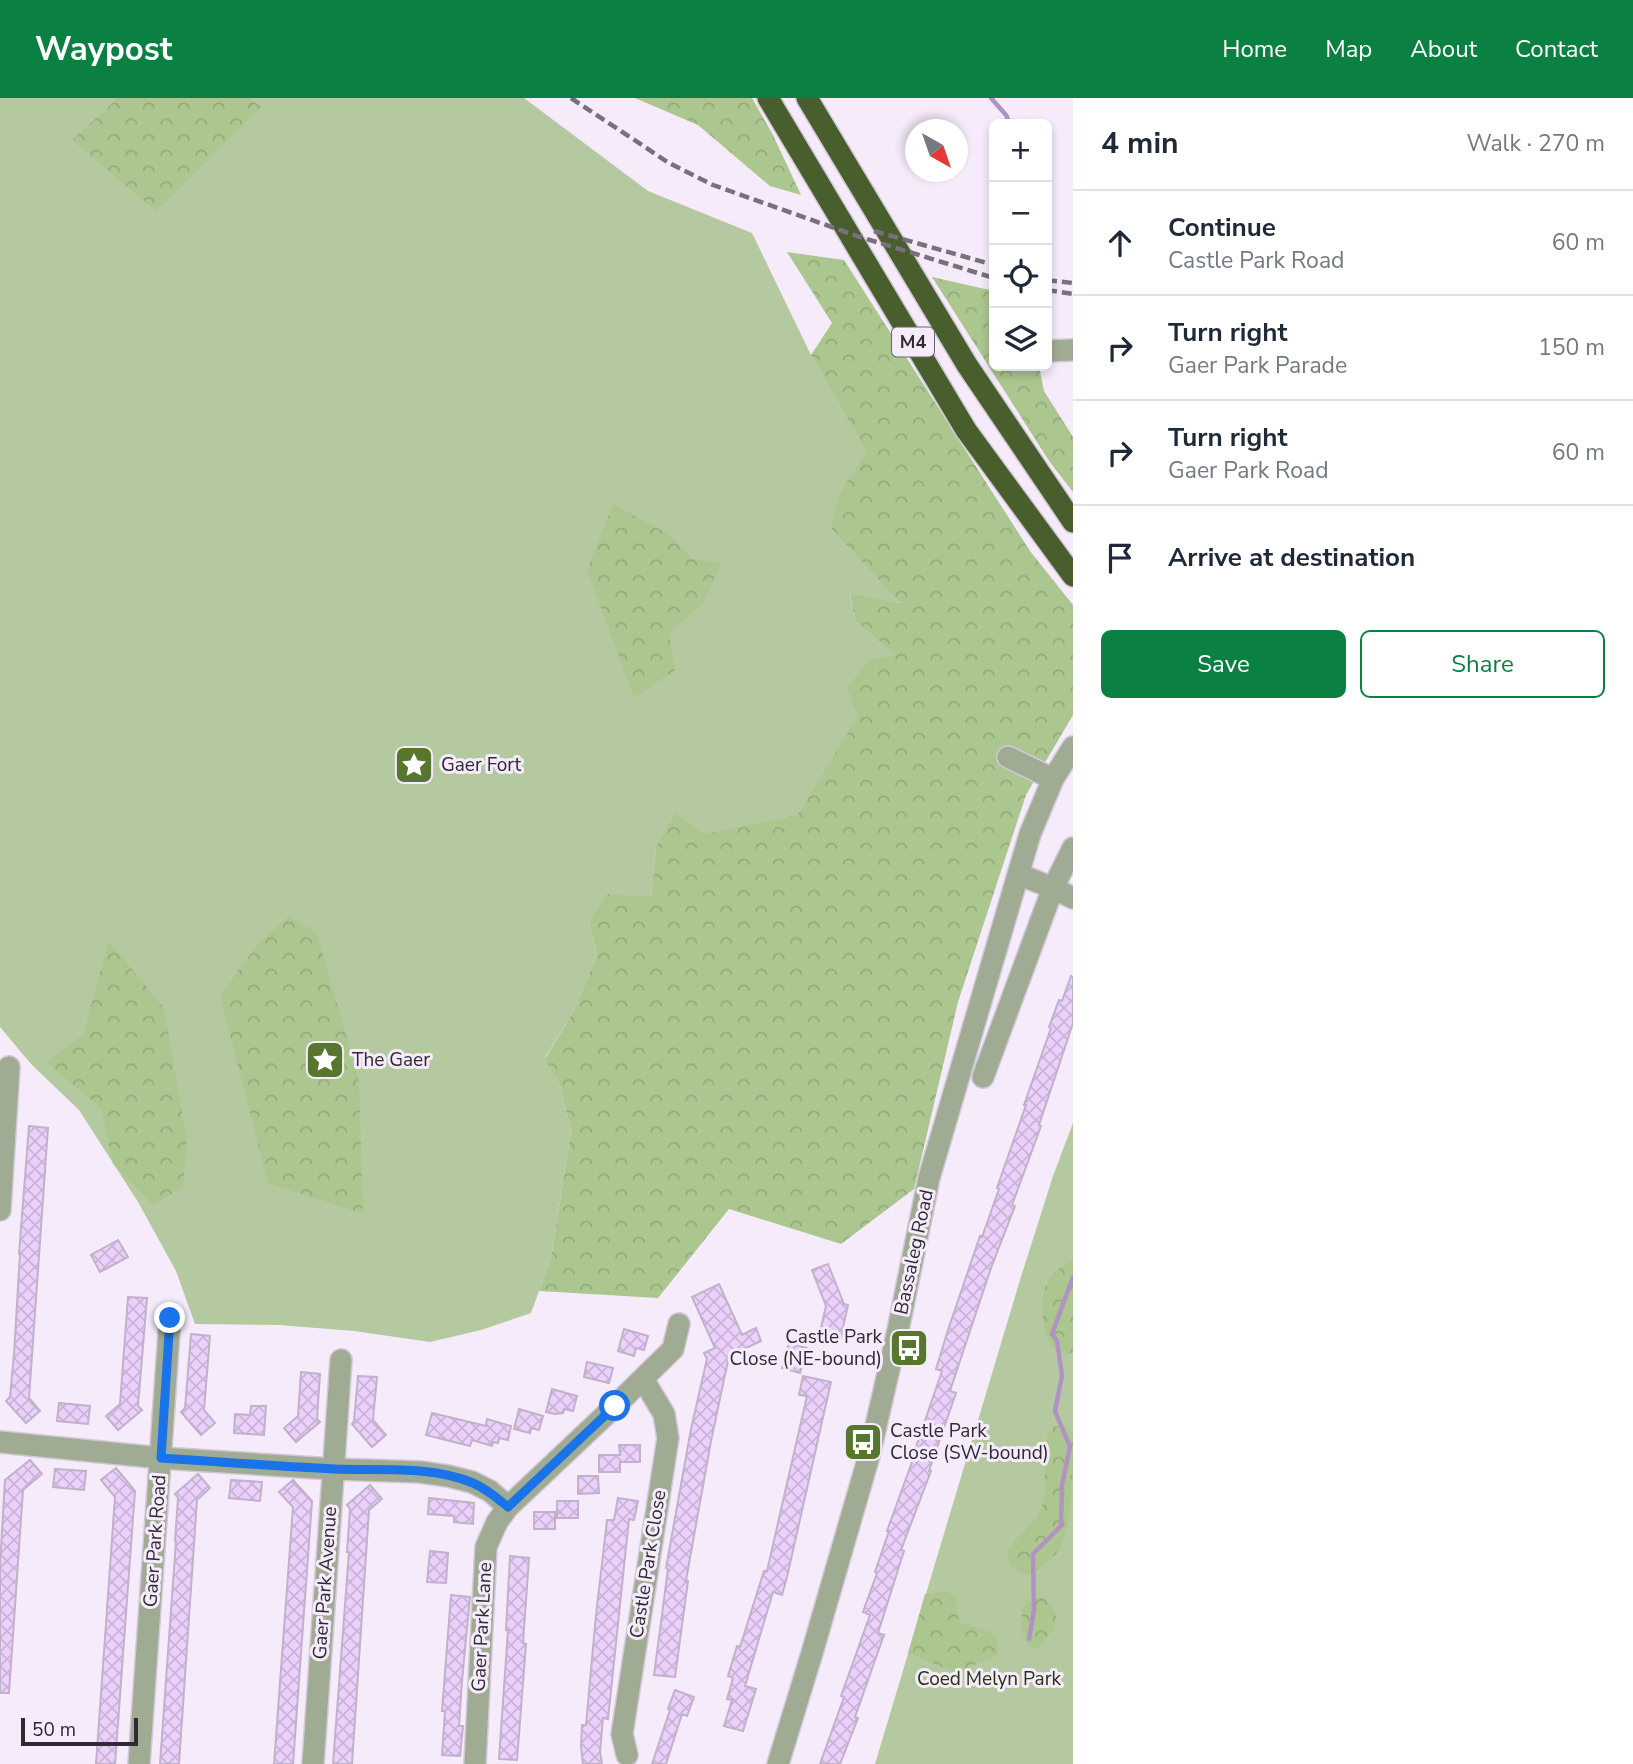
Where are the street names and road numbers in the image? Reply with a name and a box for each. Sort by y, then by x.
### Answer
road number: M4 [892,328,934,356]
street label: Bassaleg Road [888,1187,940,1317]
street label: Gaer Park Road [137,1474,173,1608]
street label: Castle Park Close [623,1488,673,1640]
street label: Gaer Park Avenue [307,1506,343,1660]
street label: Gaer Park Lane [466,1562,498,1692]

